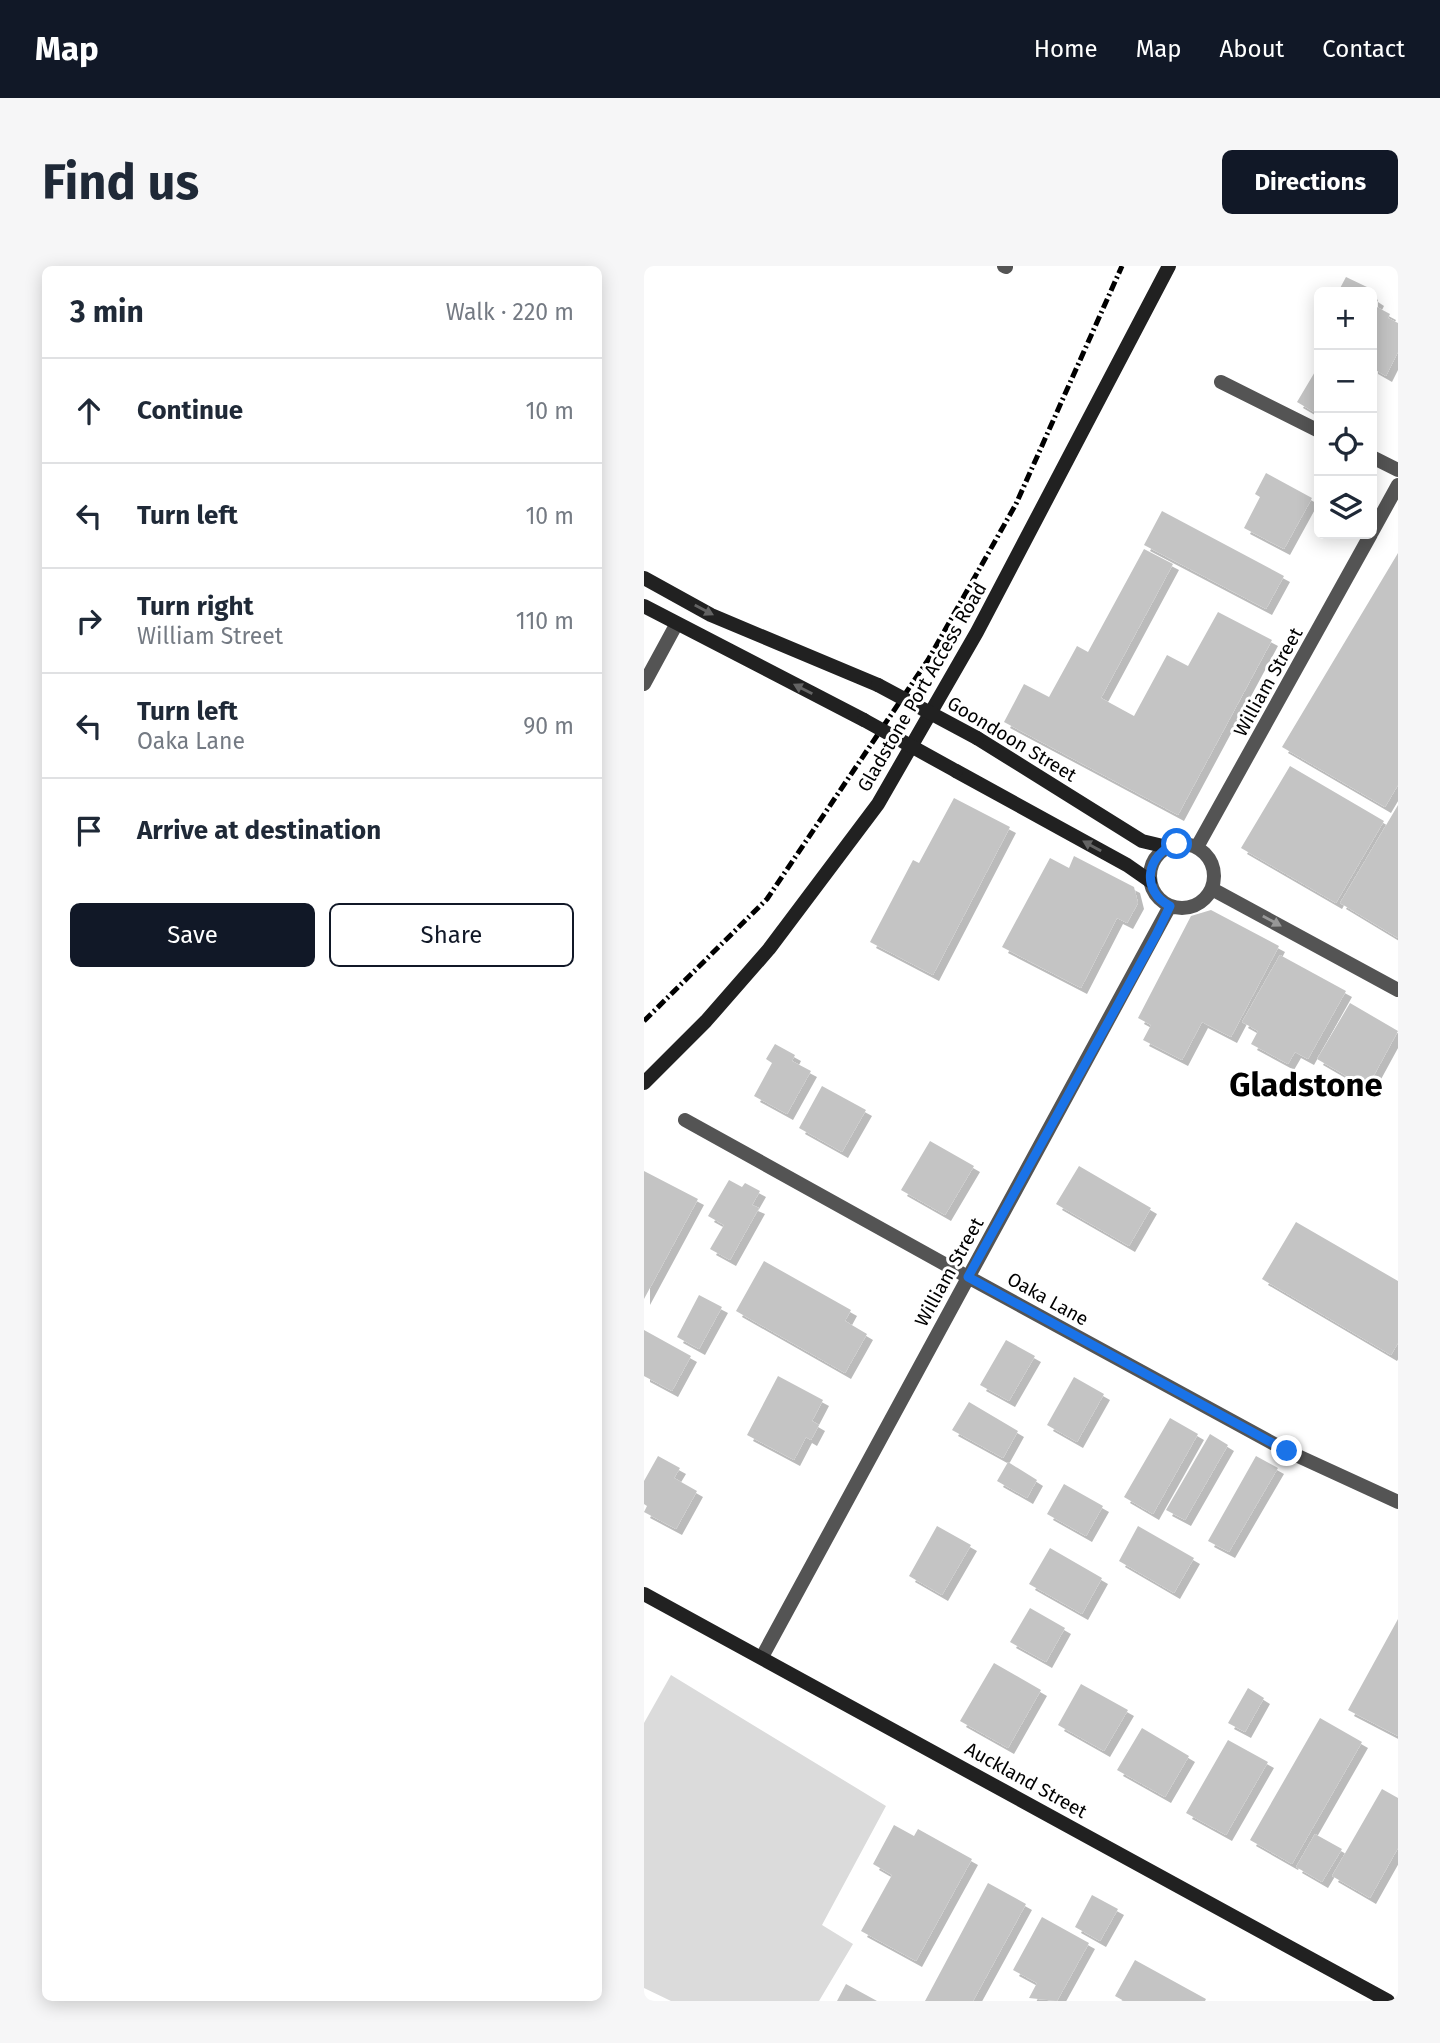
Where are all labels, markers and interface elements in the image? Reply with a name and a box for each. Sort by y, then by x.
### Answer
text: Map [35,29,99,69]
text: Home [1034,35,1098,63]
text: Map [1136,35,1182,63]
text: About [1220,35,1284,63]
text: Contact [1322,35,1405,63]
button: Directions [1222,150,1398,214]
text: Find us [42,153,199,212]
map controls [1314,287,1377,539]
button: + [1314,287,1377,350]
text: 3 min [70,294,144,330]
text: Walk · 220 m [446,298,574,326]
button: − [1314,350,1377,413]
icon: ahead [70,392,108,430]
text: Continue [137,395,243,426]
text: 10 m [525,397,574,425]
button: locate [1314,413,1377,476]
button: layers [1314,476,1377,539]
icon: left [70,497,108,535]
text: Turn left [137,500,238,531]
text: 10 m [525,502,574,530]
street label: Gladstone Port Access Road [853,578,991,796]
text: Turn right [137,591,254,622]
icon: right [70,602,108,640]
one-way arrow [694,605,714,616]
text: 110 m [516,607,574,635]
text: William Street [137,622,283,650]
street label: William Street [1229,624,1307,740]
one-way arrow [793,684,813,695]
street label: Goondoon Street [943,691,1081,787]
text: Turn left [137,696,238,727]
icon: left [70,707,108,745]
text: 90 m [523,712,574,740]
text: Oaka Lane [137,727,245,755]
icon: arrive [70,812,108,850]
text: Arrive at destination [137,815,381,846]
route start [1161,828,1192,859]
one-way arrow [1081,840,1101,852]
button: Save [70,903,315,967]
button: Share [329,903,574,967]
one-way arrow [1262,915,1282,927]
district label: Gladstone [1229,1065,1383,1105]
street label: William Street [910,1214,988,1330]
street label: Oaka Lane [1003,1267,1093,1331]
route end [1271,1435,1302,1466]
street label: Auckland Street [961,1737,1091,1823]

